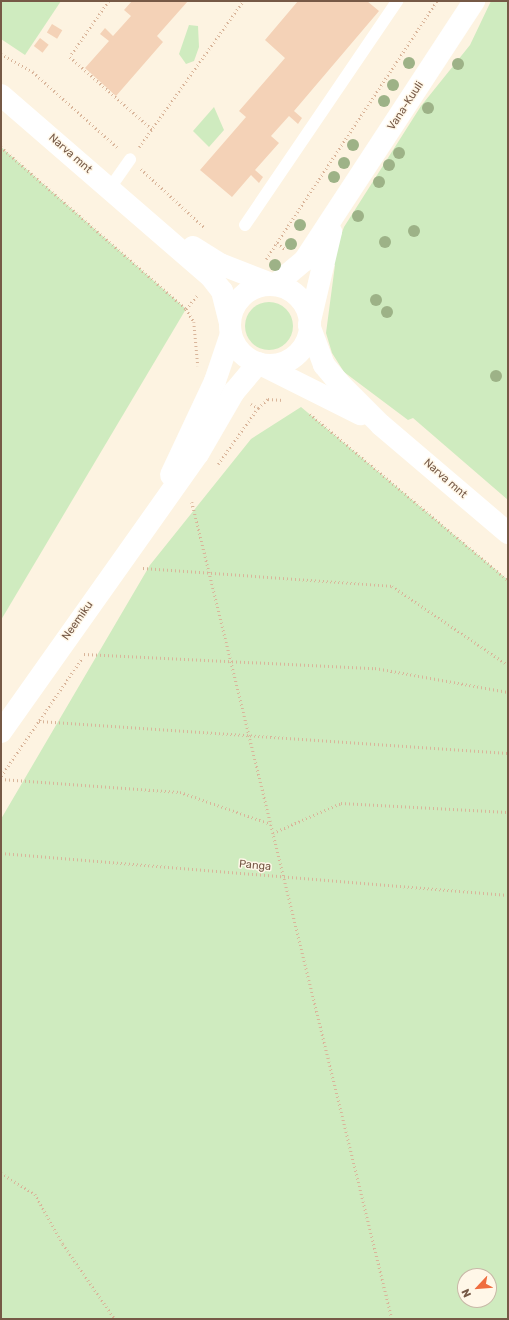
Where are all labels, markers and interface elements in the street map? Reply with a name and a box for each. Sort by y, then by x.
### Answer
street label: Vana-Kuuli [385,79,427,133]
street label: Narva mnt [46,132,94,176]
street label: Narva mnt [421,457,469,501]
street label: Neemiku [60,599,96,643]
street label: Panga [238,858,272,874]
north arrow [457,1268,497,1308]
text: N [459,1287,474,1299]

